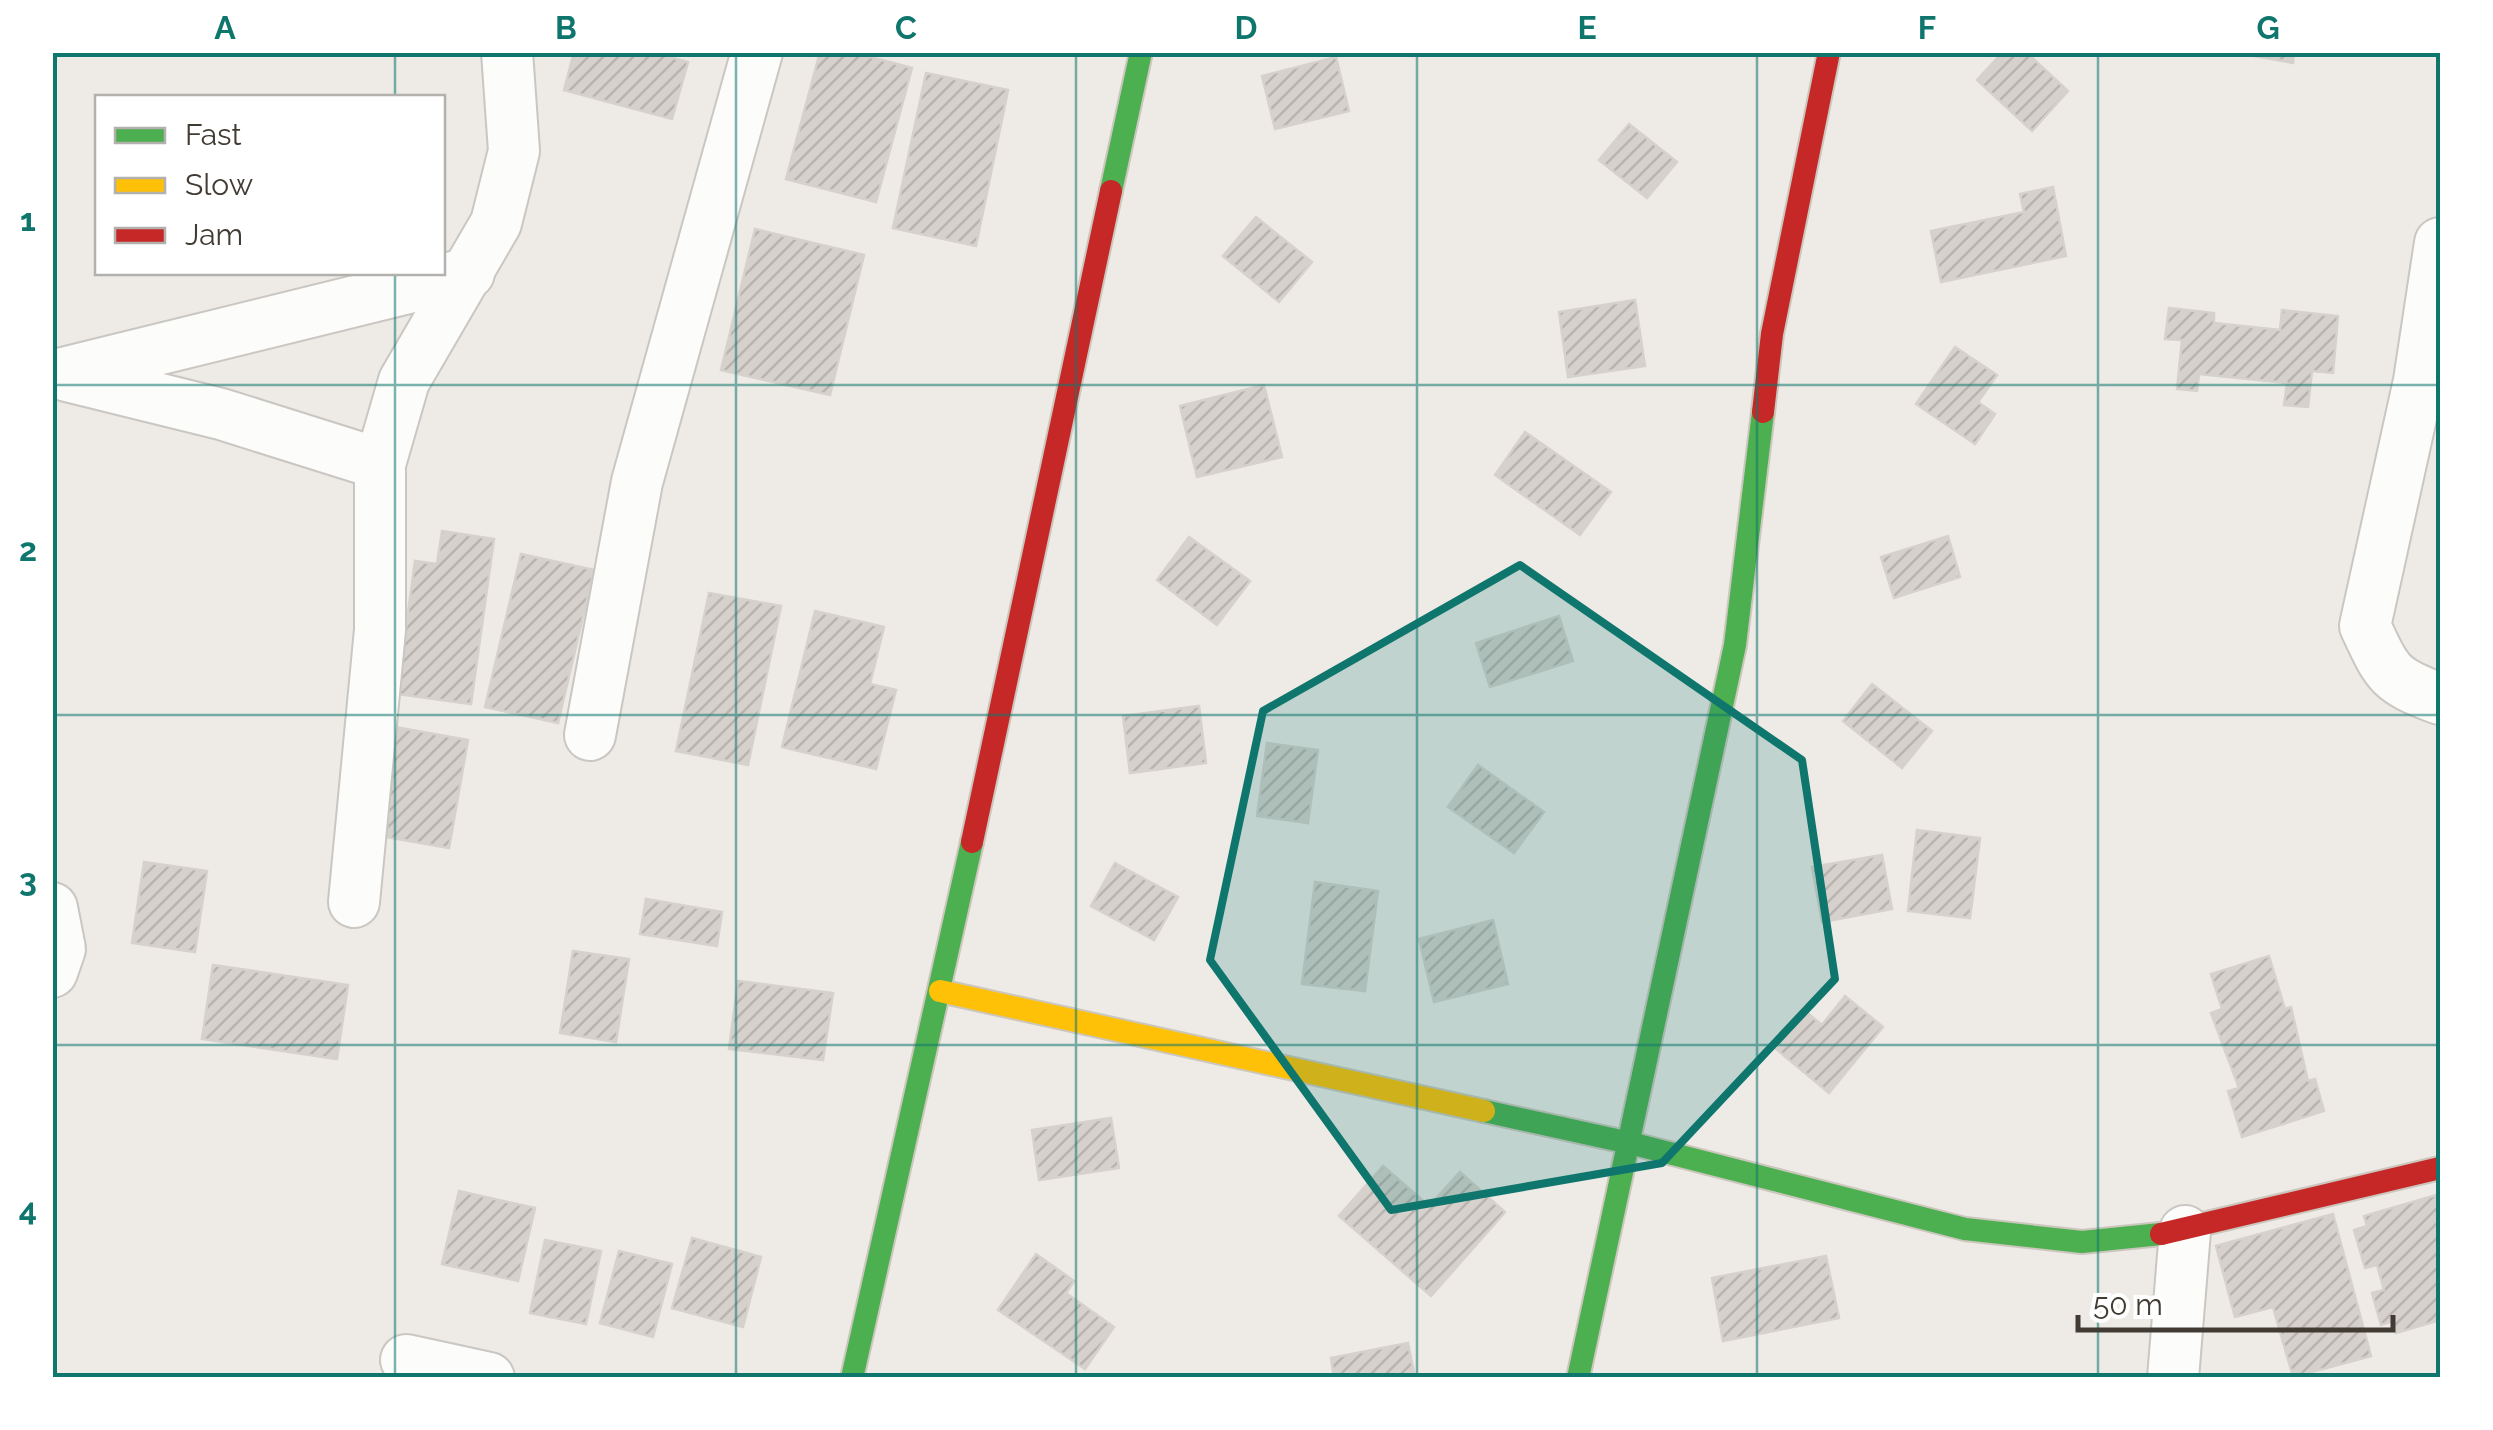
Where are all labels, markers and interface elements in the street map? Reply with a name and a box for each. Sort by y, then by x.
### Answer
text: A [214,9,236,46]
text: B [555,9,577,46]
text: C [895,9,917,46]
text: D [1235,9,1257,46]
text: E [1577,9,1597,46]
text: F [1918,9,1936,46]
text: G [2256,9,2280,46]
legend [95,95,445,275]
text: Fast [185,117,242,152]
text: Slow [185,167,253,202]
text: 1 [20,201,36,238]
text: Jam [185,217,243,252]
text: 2 [19,531,37,568]
text: 3 [19,861,37,898]
text: 4 [19,1191,37,1228]
scale bar [2078,1270,2393,1332]
text: 50 m [2093,1287,2163,1322]

